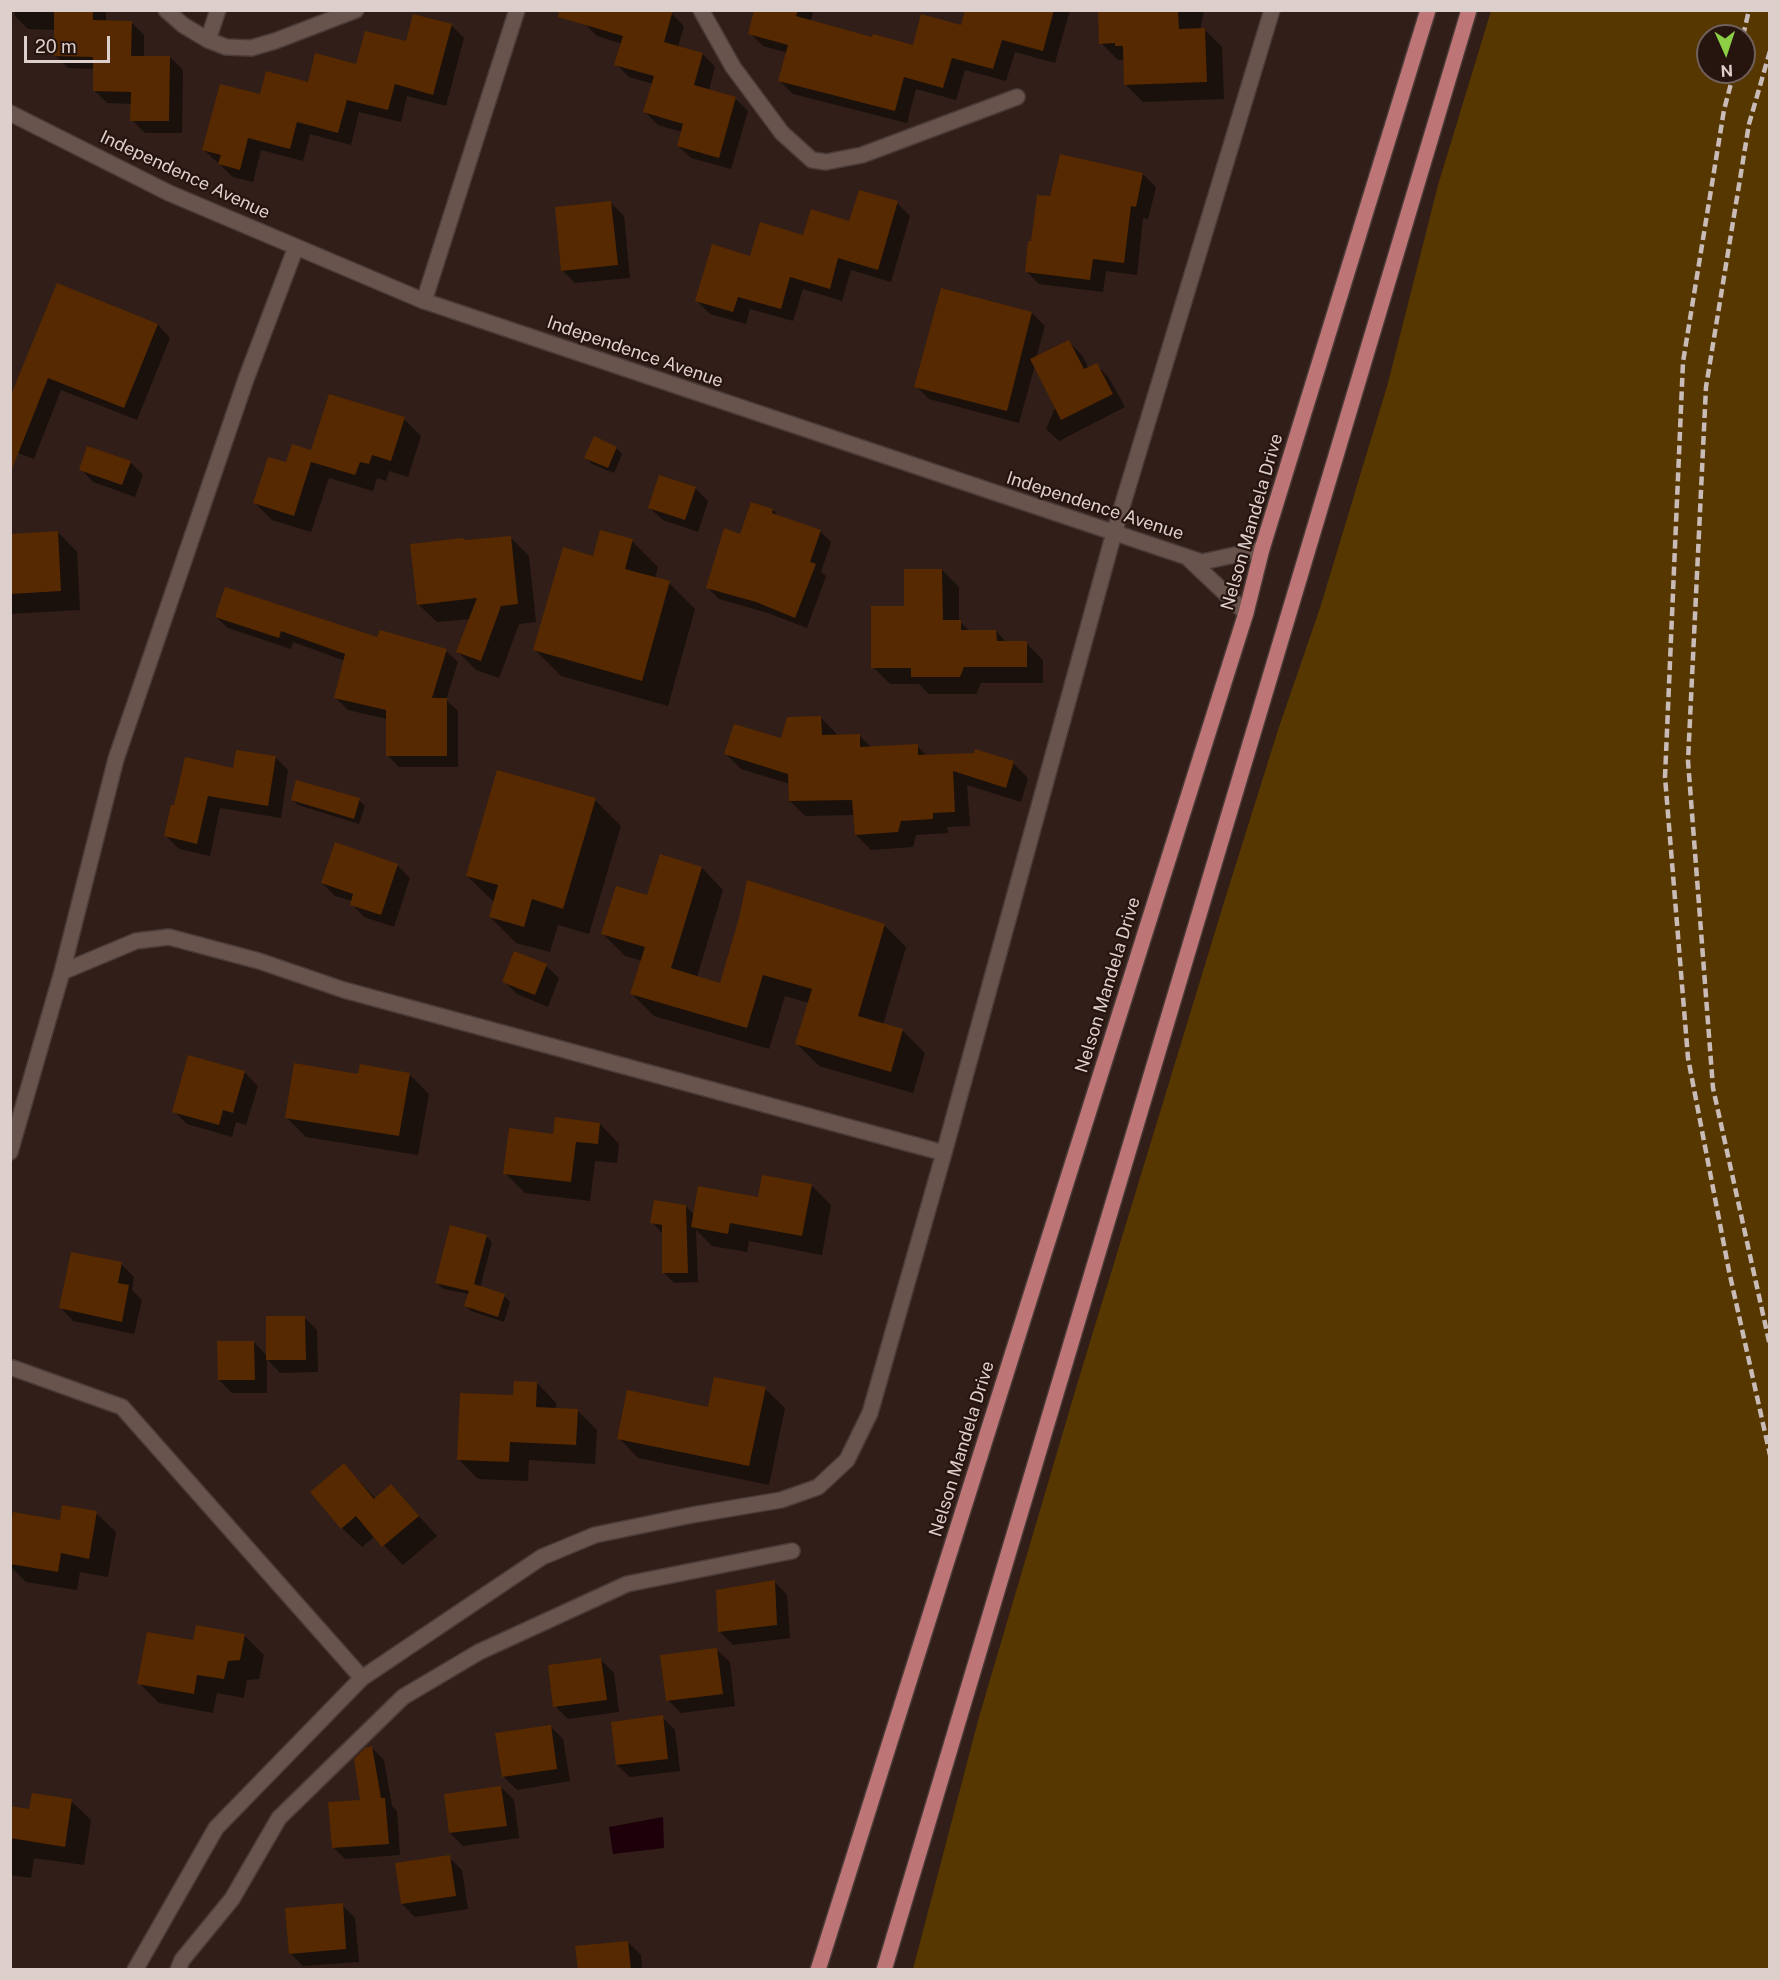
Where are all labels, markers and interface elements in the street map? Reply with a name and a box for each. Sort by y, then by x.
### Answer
scale bar [27,24,112,62]
north arrow [1696,24,1756,84]
text: 20 m [35,36,77,57]
text: N [1720,61,1734,80]
street label: Independence Avenue [97,126,273,224]
street label: Independence Avenue [544,312,726,392]
street label: Nelson Mandela Drive [1216,431,1288,613]
street label: Independence Avenue [1004,467,1186,545]
street label: Nelson Mandela Drive [1071,894,1145,1076]
street label: Nelson Mandela Drive [925,1358,999,1540]

